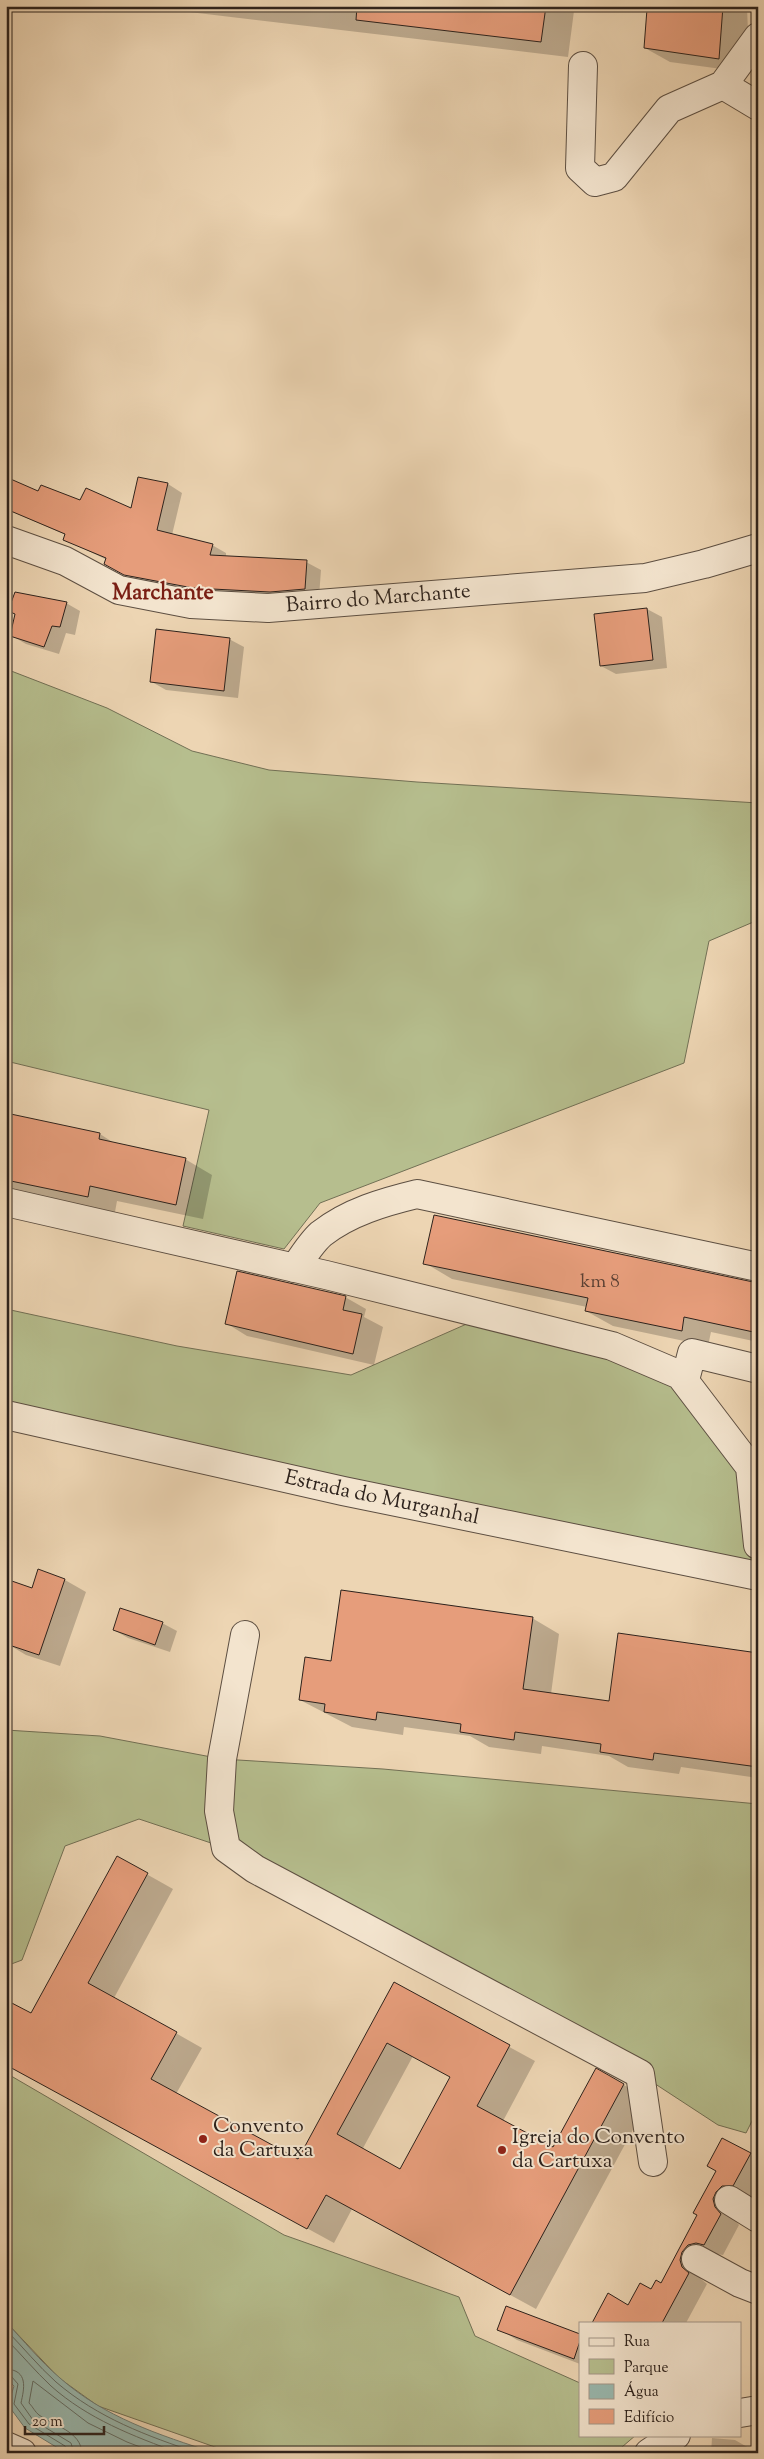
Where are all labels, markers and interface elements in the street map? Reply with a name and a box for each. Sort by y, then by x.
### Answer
street label: Bairro do Marchante [285,577,472,622]
district label: Marchante [112,578,214,610]
house number: km 8 [580,1269,620,1296]
street label: Estrada do Murganhal [282,1463,482,1534]
place label: Convento da Cartuxa [213,2112,314,2166]
place label: Igreja do Convento da Cartuxa [512,2123,685,2177]
marker: Convento da Cartuxa [197,2133,209,2145]
marker: Igreja do Convento da Cartuxa [496,2144,508,2156]
legend [579,2322,742,2436]
text: Rua [624,2332,650,2353]
text: Parque [624,2358,668,2379]
text: Água [624,2381,659,2403]
scale bar [25,2404,104,2436]
text: Edifício [624,2408,674,2429]
text: 20 m [32,2412,63,2433]

